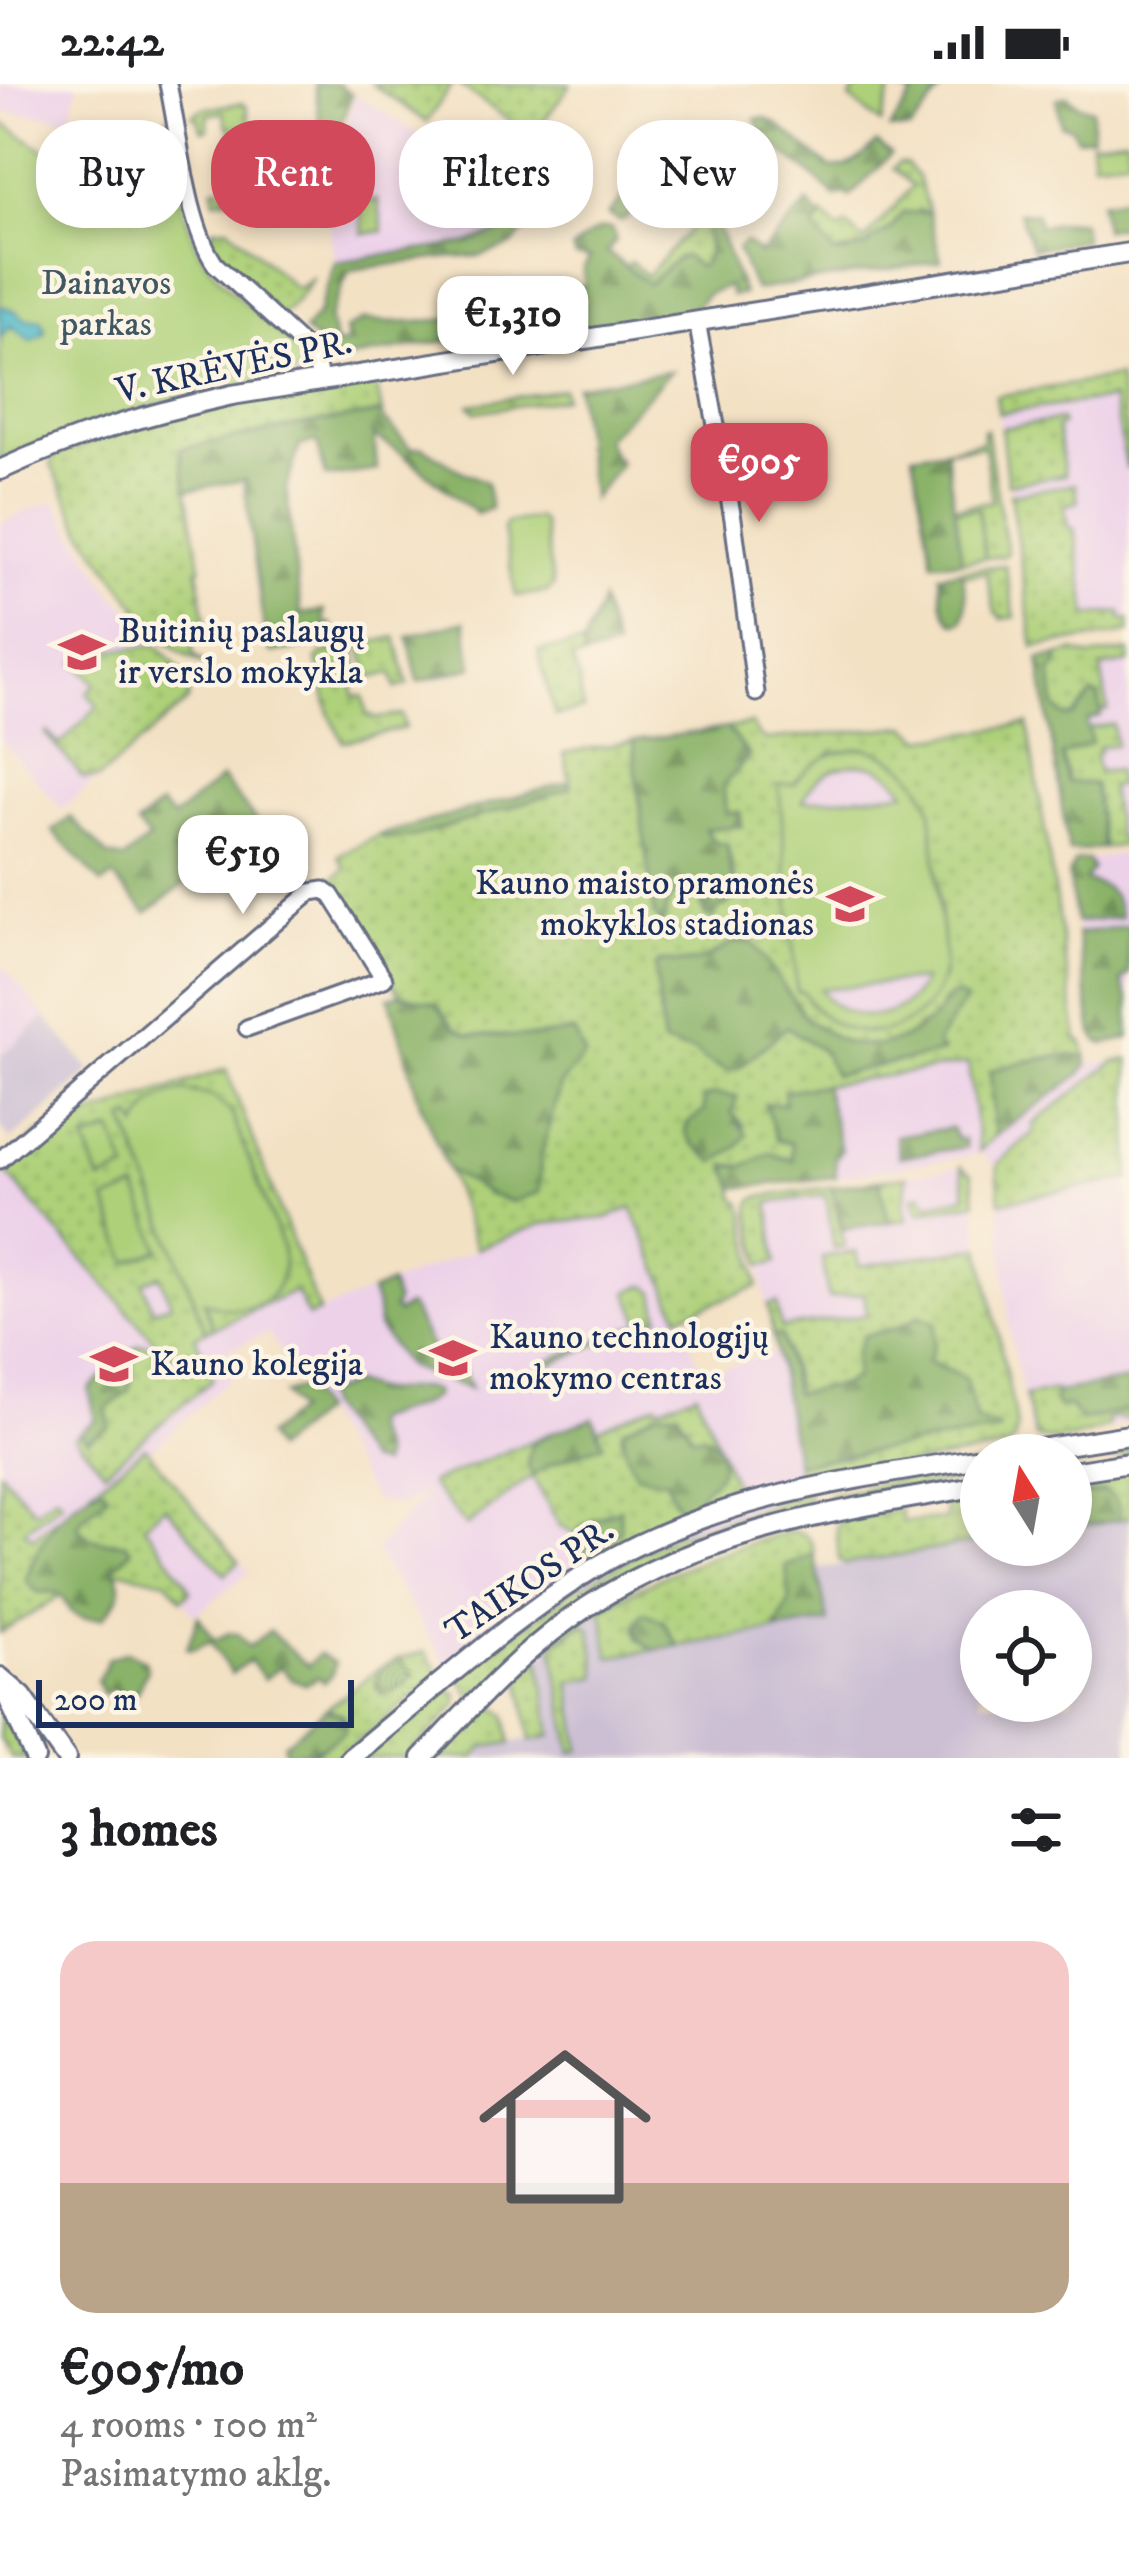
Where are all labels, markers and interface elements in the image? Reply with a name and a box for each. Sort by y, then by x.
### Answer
text: 22:42 [60,14,164,70]
chip: Buy [36,120,187,228]
chip: Rent [211,120,375,228]
chip: Filters [399,120,593,228]
chip: New [617,120,778,228]
park label: Dainavos parkas [41,261,171,347]
pin: €1,310 [415,276,611,378]
text: €1,310 [464,290,562,339]
street label: V. KRĖVĖS PR. [111,320,356,414]
pin: €905 [688,423,830,525]
text: €905 [718,437,800,486]
place label: Buitinių paslaugų ir verslo mokykla [118,609,365,695]
school or university icon: Buitinių paslaugų ir verslo mokykla [57,627,107,677]
pin: €519 [172,815,314,917]
text: €519 [205,829,281,878]
place label: Kauno maisto pramonės mokyklos stadionas [475,861,814,947]
school or university icon: Kauno maisto pramonės mokyklos stadionas [825,879,875,929]
place label: Kauno technologijų mokymo centras [489,1315,769,1401]
school or university icon: Kauno technologijų mokymo centras [428,1333,478,1383]
school or university icon: Kauno kolegija [89,1339,139,1389]
place label: Kauno kolegija [150,1342,364,1387]
north arrow [960,1434,1092,1566]
map controls [960,1434,1092,1722]
street label: TAIKOS PR. [437,1508,623,1654]
button: locate [960,1590,1092,1722]
scale bar [36,1674,354,1727]
text: 200 m [54,1680,138,1721]
icon: filters [1003,1797,1069,1863]
text: 3 homes [60,1798,218,1862]
icon: home [457,2019,673,2235]
text: €905/mo [60,2337,244,2401]
text: 4 rooms · 100 m² [60,2401,317,2450]
text: Pasimatymo aklg. [60,2450,332,2499]

